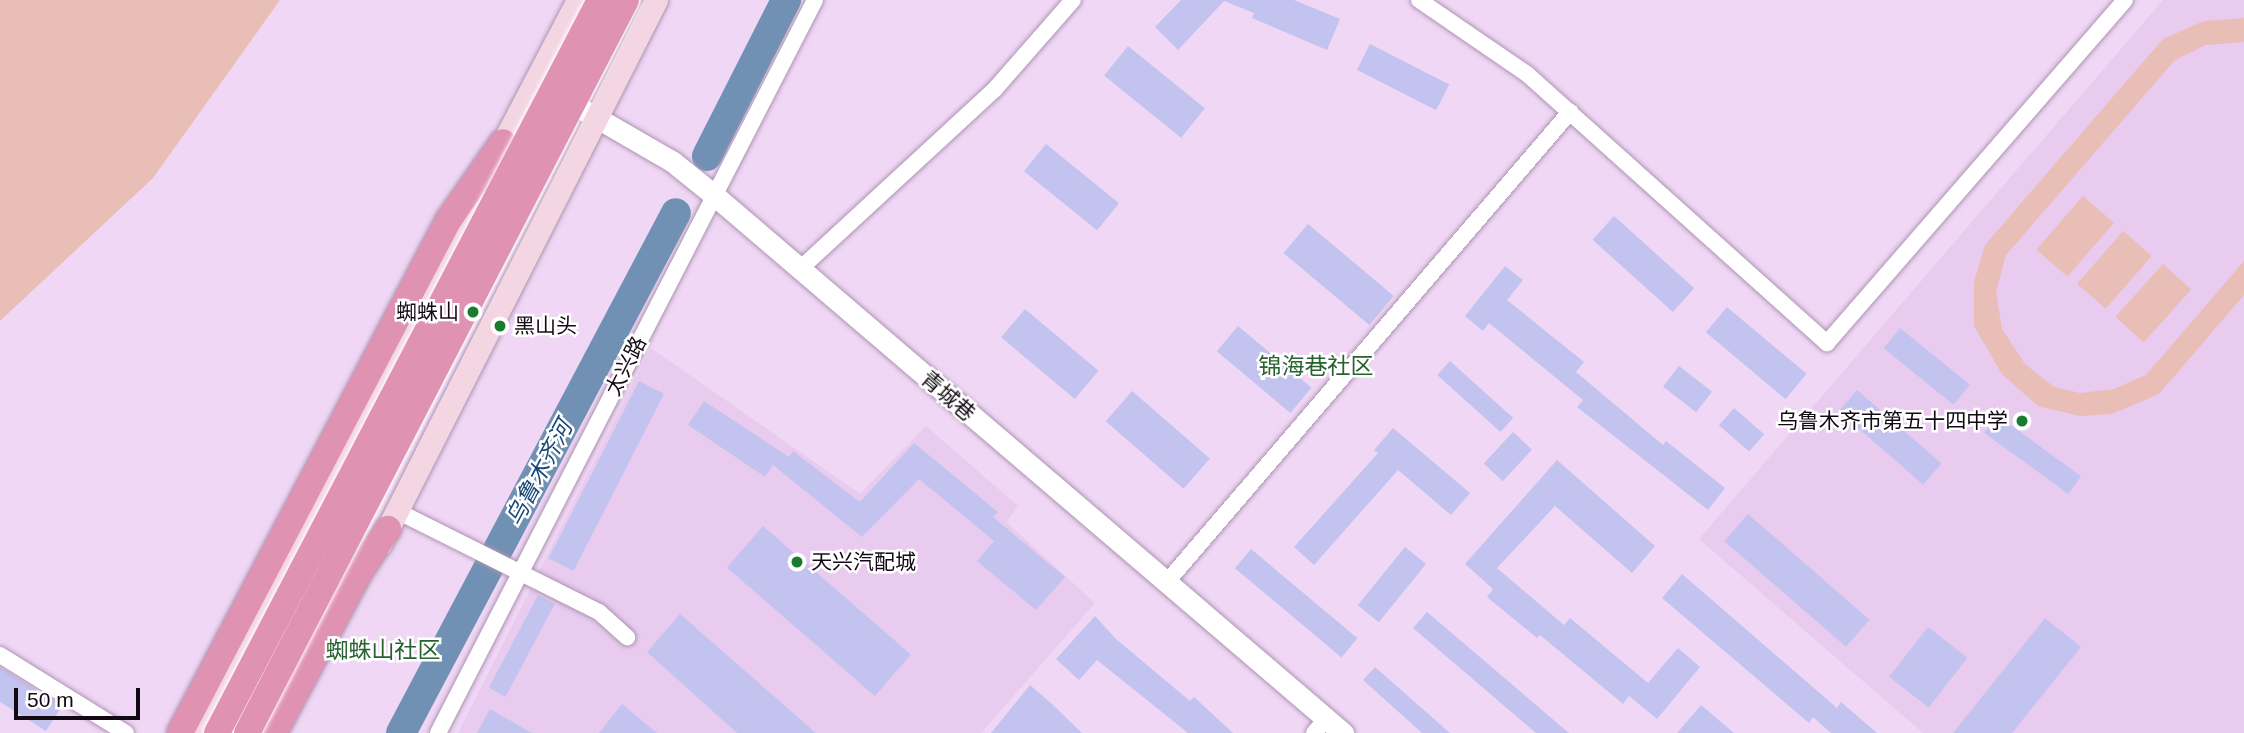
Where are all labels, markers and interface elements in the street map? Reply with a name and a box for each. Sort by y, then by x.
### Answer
place label: 蜘蛛山 [396,299,459,325]
marker: 蜘蛛山 [465,304,481,320]
place label: 黑山头 [514,313,577,339]
marker: 黑山头 [492,318,508,334]
street label: 太兴路 [600,332,652,400]
district label: 锦海巷社区 [1259,352,1373,380]
street label: 青城巷 [916,366,980,426]
place label: 乌鲁木齐市第五十四中学 [1777,408,2008,434]
marker: 乌鲁木齐市第五十四中学 [2014,413,2030,429]
water label: 乌鲁木齐河 [500,416,578,530]
place label: 天兴汽配城 [811,549,916,575]
marker: 天兴汽配城 [789,554,805,570]
district label: 蜘蛛山社区 [326,636,440,664]
scale bar [18,674,144,718]
text: 50 m [27,688,74,711]

